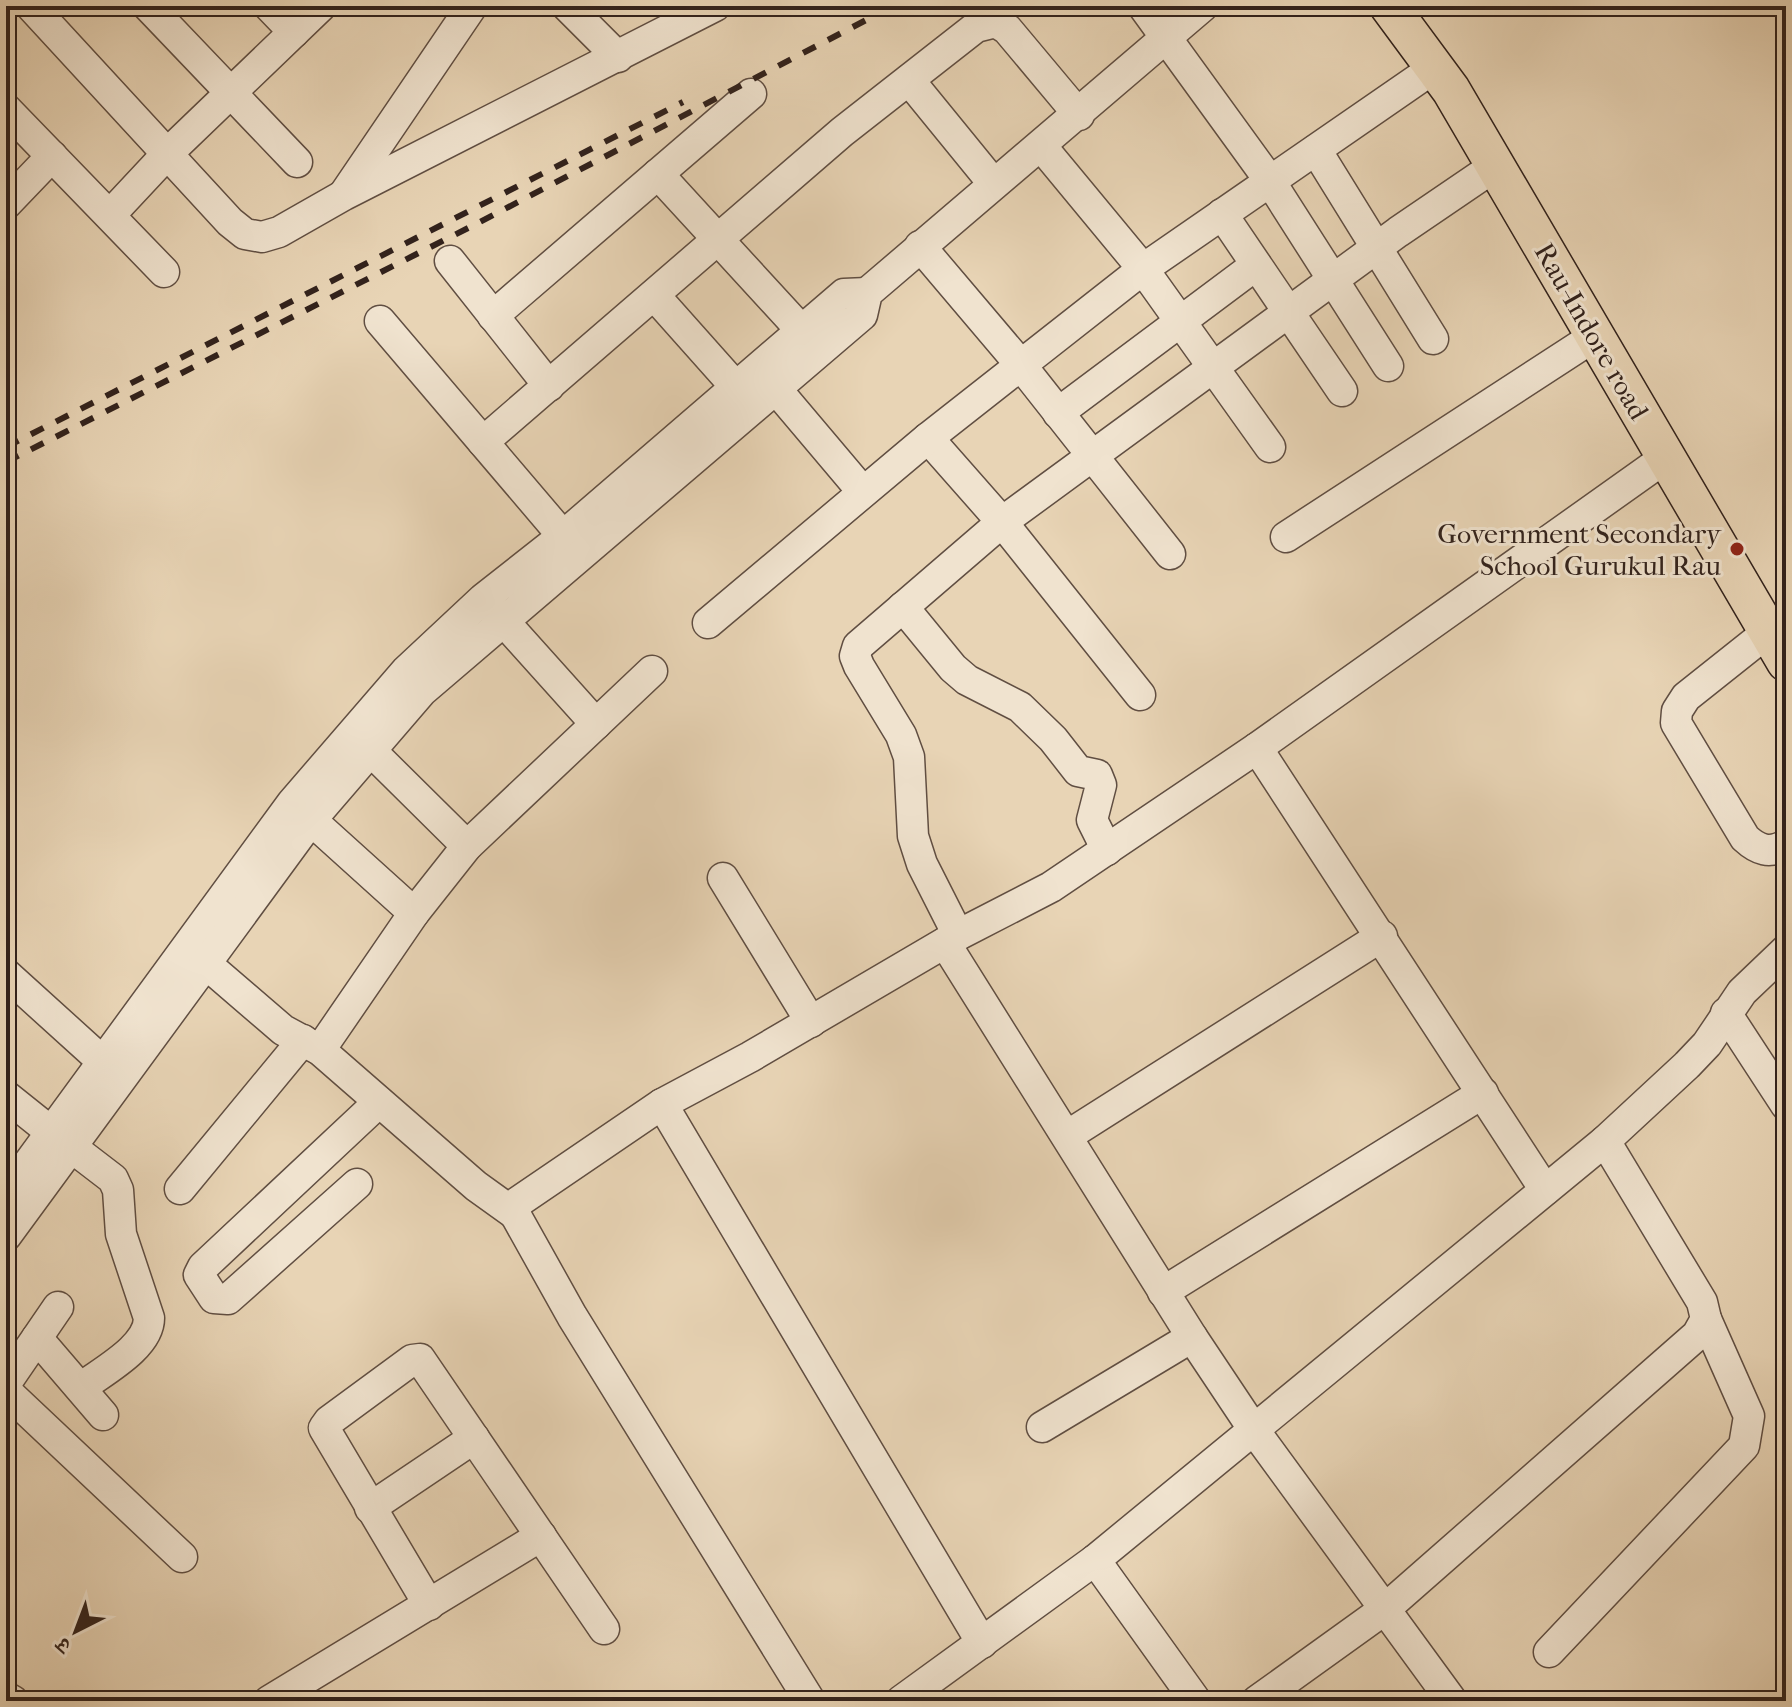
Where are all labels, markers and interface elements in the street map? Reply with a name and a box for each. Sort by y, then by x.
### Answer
street label: Rau-Indore road [1528,237,1656,426]
place label: Government Secondary School Gurukul Rau [1437,517,1722,582]
marker: Government Secondary School Gurukul Rau [1728,540,1746,558]
north arrow [36,1591,116,1671]
text: उ [49,1631,78,1660]

